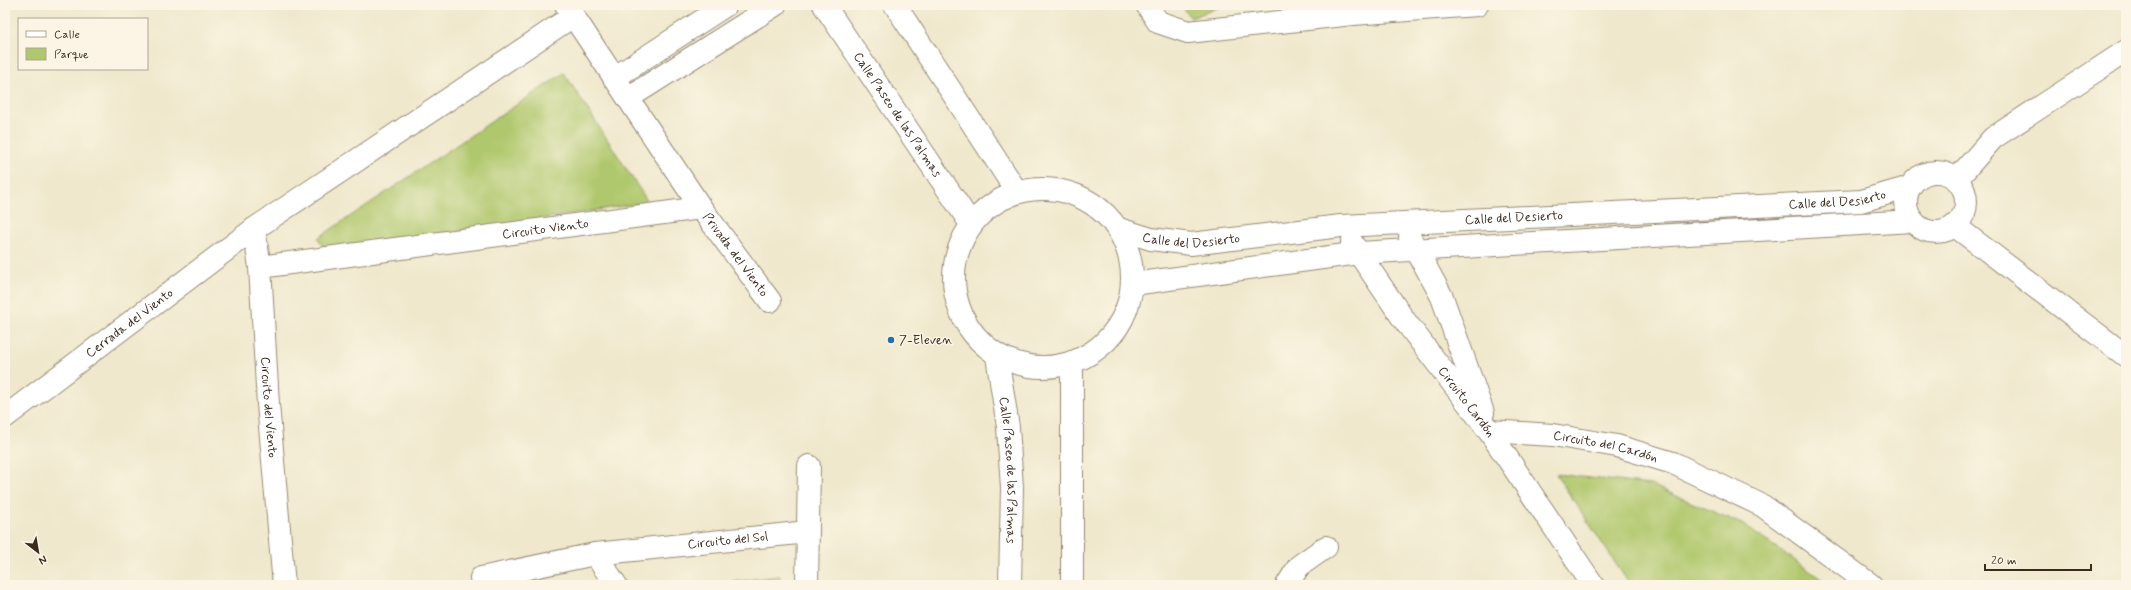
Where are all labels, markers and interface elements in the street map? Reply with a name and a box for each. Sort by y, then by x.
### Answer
legend [18,18,148,70]
text: Calle [54,27,80,43]
text: Parque [54,47,89,63]
street label: Calle Paseo de las Palmas [849,49,946,181]
street label: Calle del Desierto [1788,186,1888,213]
street label: Calle del Desierto [1464,207,1564,229]
street label: Privada del Viento [699,209,773,300]
street label: Circuito Viento [501,215,590,243]
street label: Calle del Desierto [1140,228,1241,253]
street label: Cerrada del Viento [82,284,177,362]
place label: 7-Eleven [899,332,952,349]
marker: 7-Eleven [886,335,896,345]
street label: Circuito del Viento [257,356,281,459]
street label: Circuito Cardón [1434,363,1499,440]
street label: Calle Paseo de las Palmas [995,396,1021,544]
street label: Circuito del Cardón [1552,427,1660,466]
street label: Circuito del Sol [687,528,769,553]
north arrow [18,532,58,572]
scale bar [1985,546,2091,572]
text: N [36,552,49,568]
text: 20 m [1991,553,2017,569]

